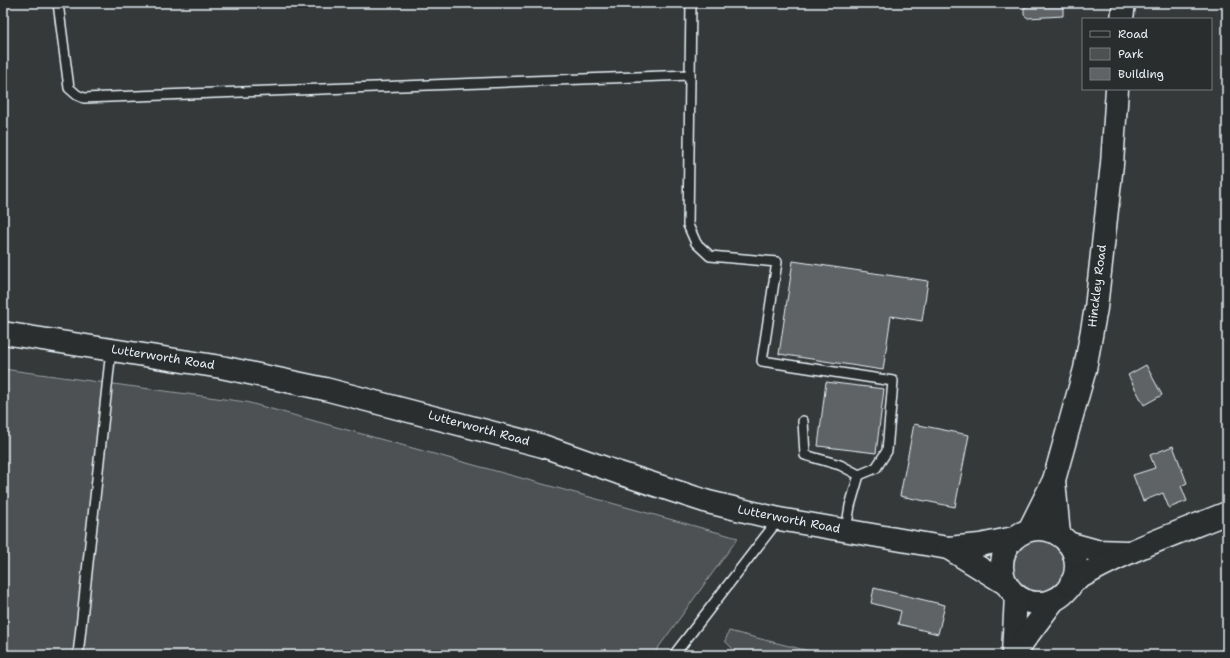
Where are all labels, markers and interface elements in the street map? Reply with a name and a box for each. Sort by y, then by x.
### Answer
legend [1082,18,1212,90]
text: Road [1118,26,1149,42]
text: Park [1118,46,1144,62]
text: Building [1118,66,1164,82]
street label: Hinckley Road [1084,243,1110,328]
street label: Lutterworth Road [110,341,216,373]
street label: Lutterworth Road [426,407,532,449]
street label: Lutterworth Road [736,501,842,537]

